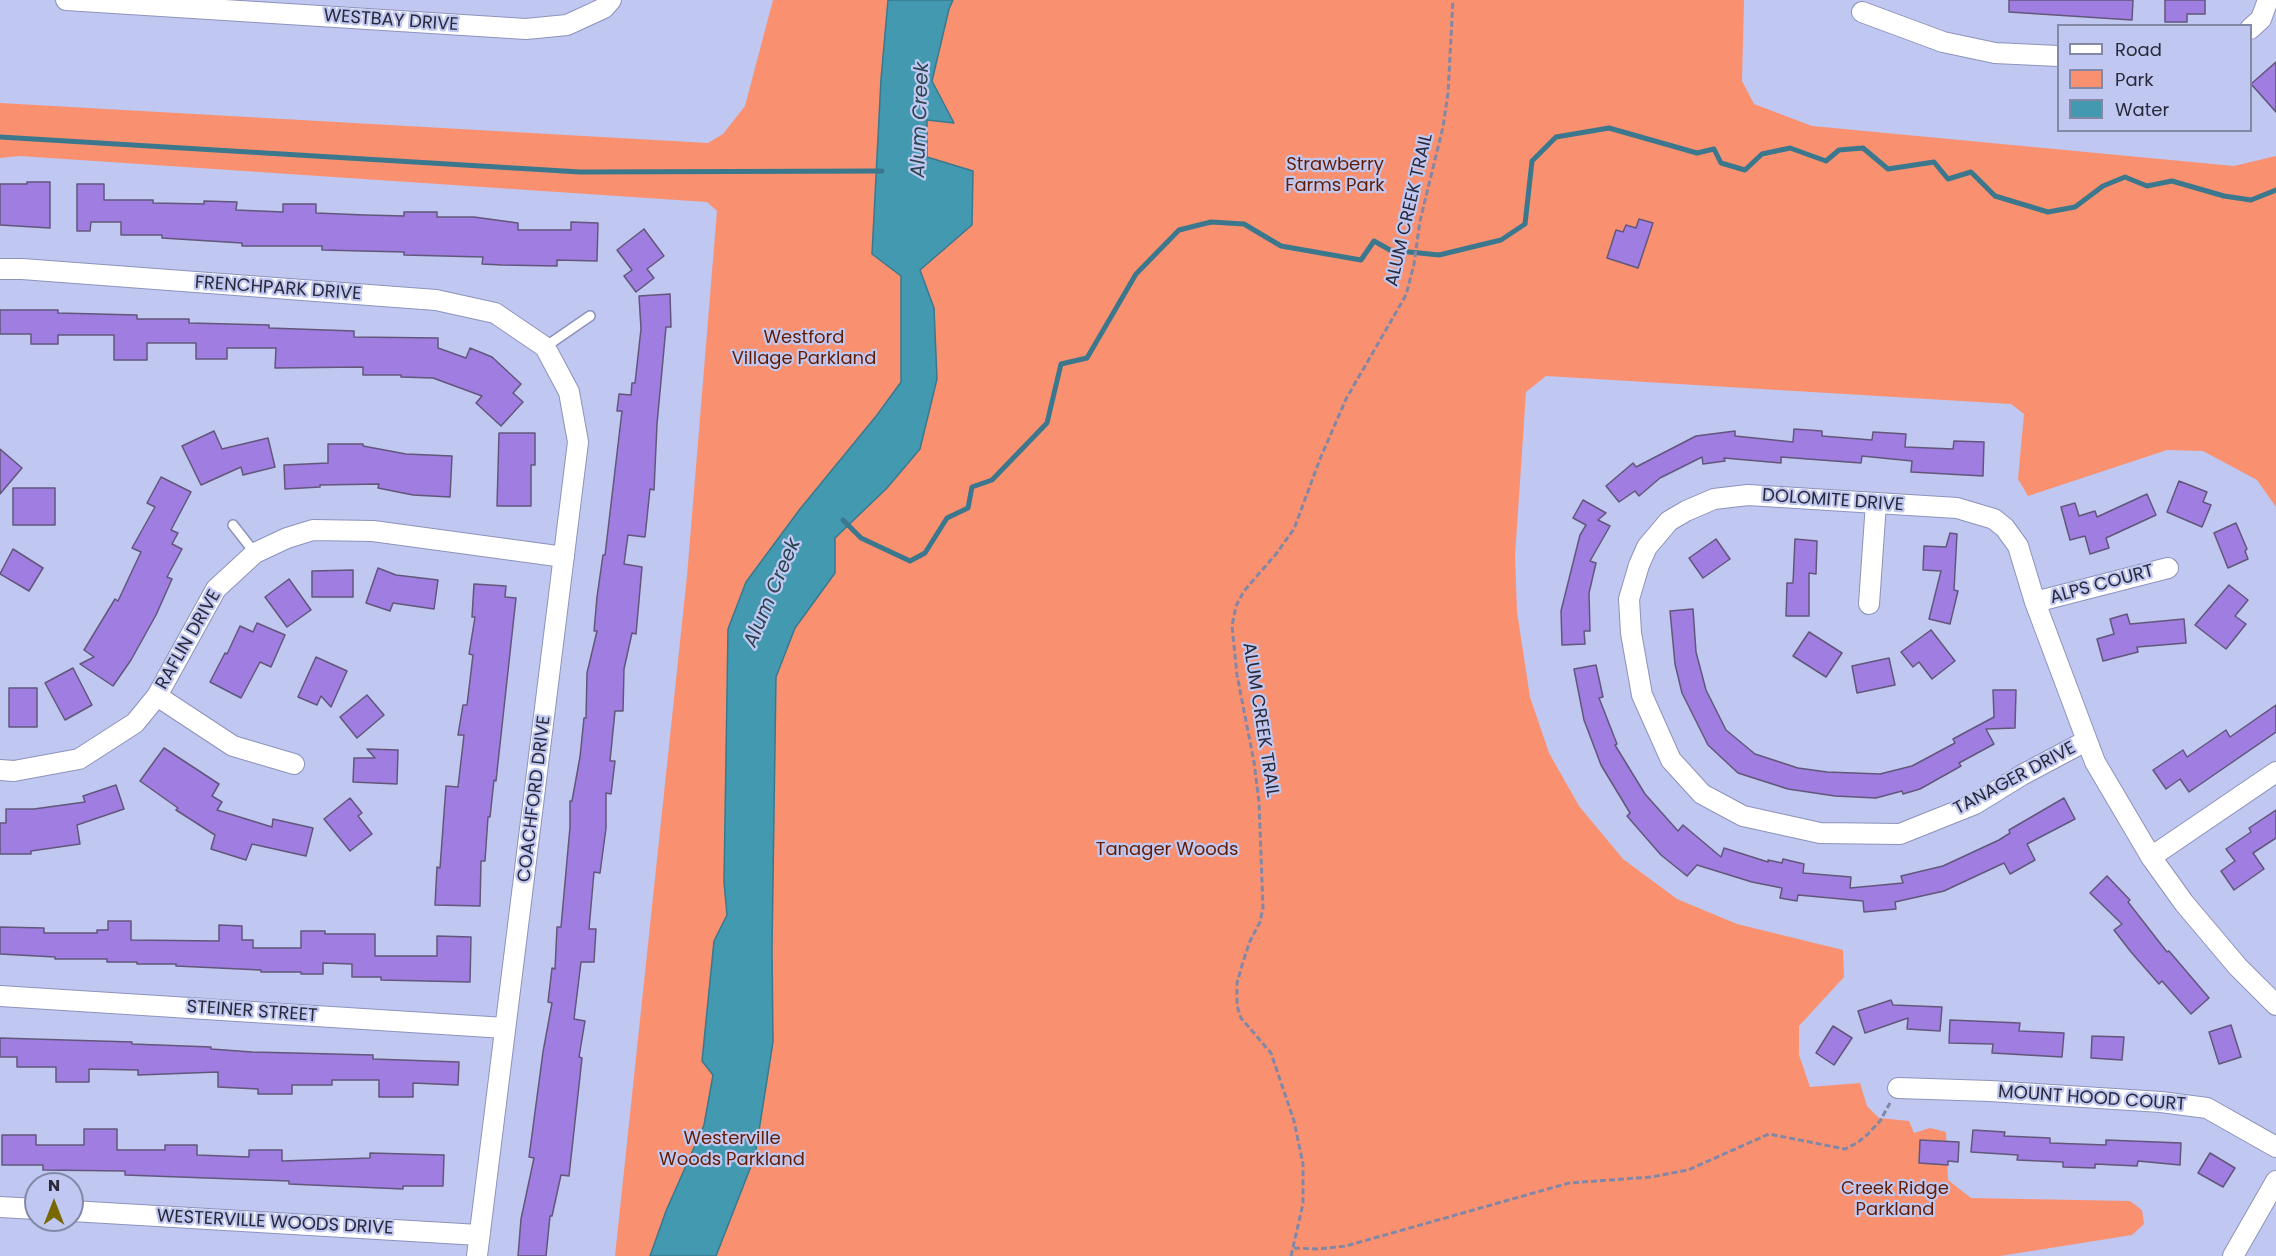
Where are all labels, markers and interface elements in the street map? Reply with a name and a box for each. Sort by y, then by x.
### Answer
street label: WESTBAY DRIVE [323,6,459,36]
legend [2057,24,2252,132]
text: Road [2115,37,2162,62]
water label: Alum Creek [907,62,935,178]
text: Park [2115,67,2154,92]
text: Water [2115,97,2169,122]
street label: ALUM CREEK TRAIL [1382,131,1438,289]
park label: Strawberry Farms Park [1285,154,1385,196]
street label: FRENCHPARK DRIVE [194,272,362,306]
park label: Westford Village Parkland [732,327,876,370]
street label: DOLOMITE DRIVE [1761,485,1905,517]
water label: Alum Creek [739,535,807,651]
street label: ALPS COURT [2048,561,2156,609]
street label: RAFLIN DRIVE [152,586,226,694]
street label: ALUM CREEK TRAIL [1237,641,1283,799]
street label: COACHFORD DRIVE [514,714,556,884]
street label: TANAGER DRIVE [1950,738,2080,820]
park label: Tanager Woods [1096,839,1238,861]
street label: STEINER STREET [186,997,318,1027]
street label: MOUNT HOOD COURT [1997,1082,2187,1116]
park label: Westerville Woods Parkland [659,1128,805,1170]
north arrow [24,1172,84,1232]
text: N [48,1174,60,1197]
park label: Creek Ridge Parkland [1841,1178,1949,1220]
street label: WESTERVILLE WOODS DRIVE [156,1206,394,1240]

